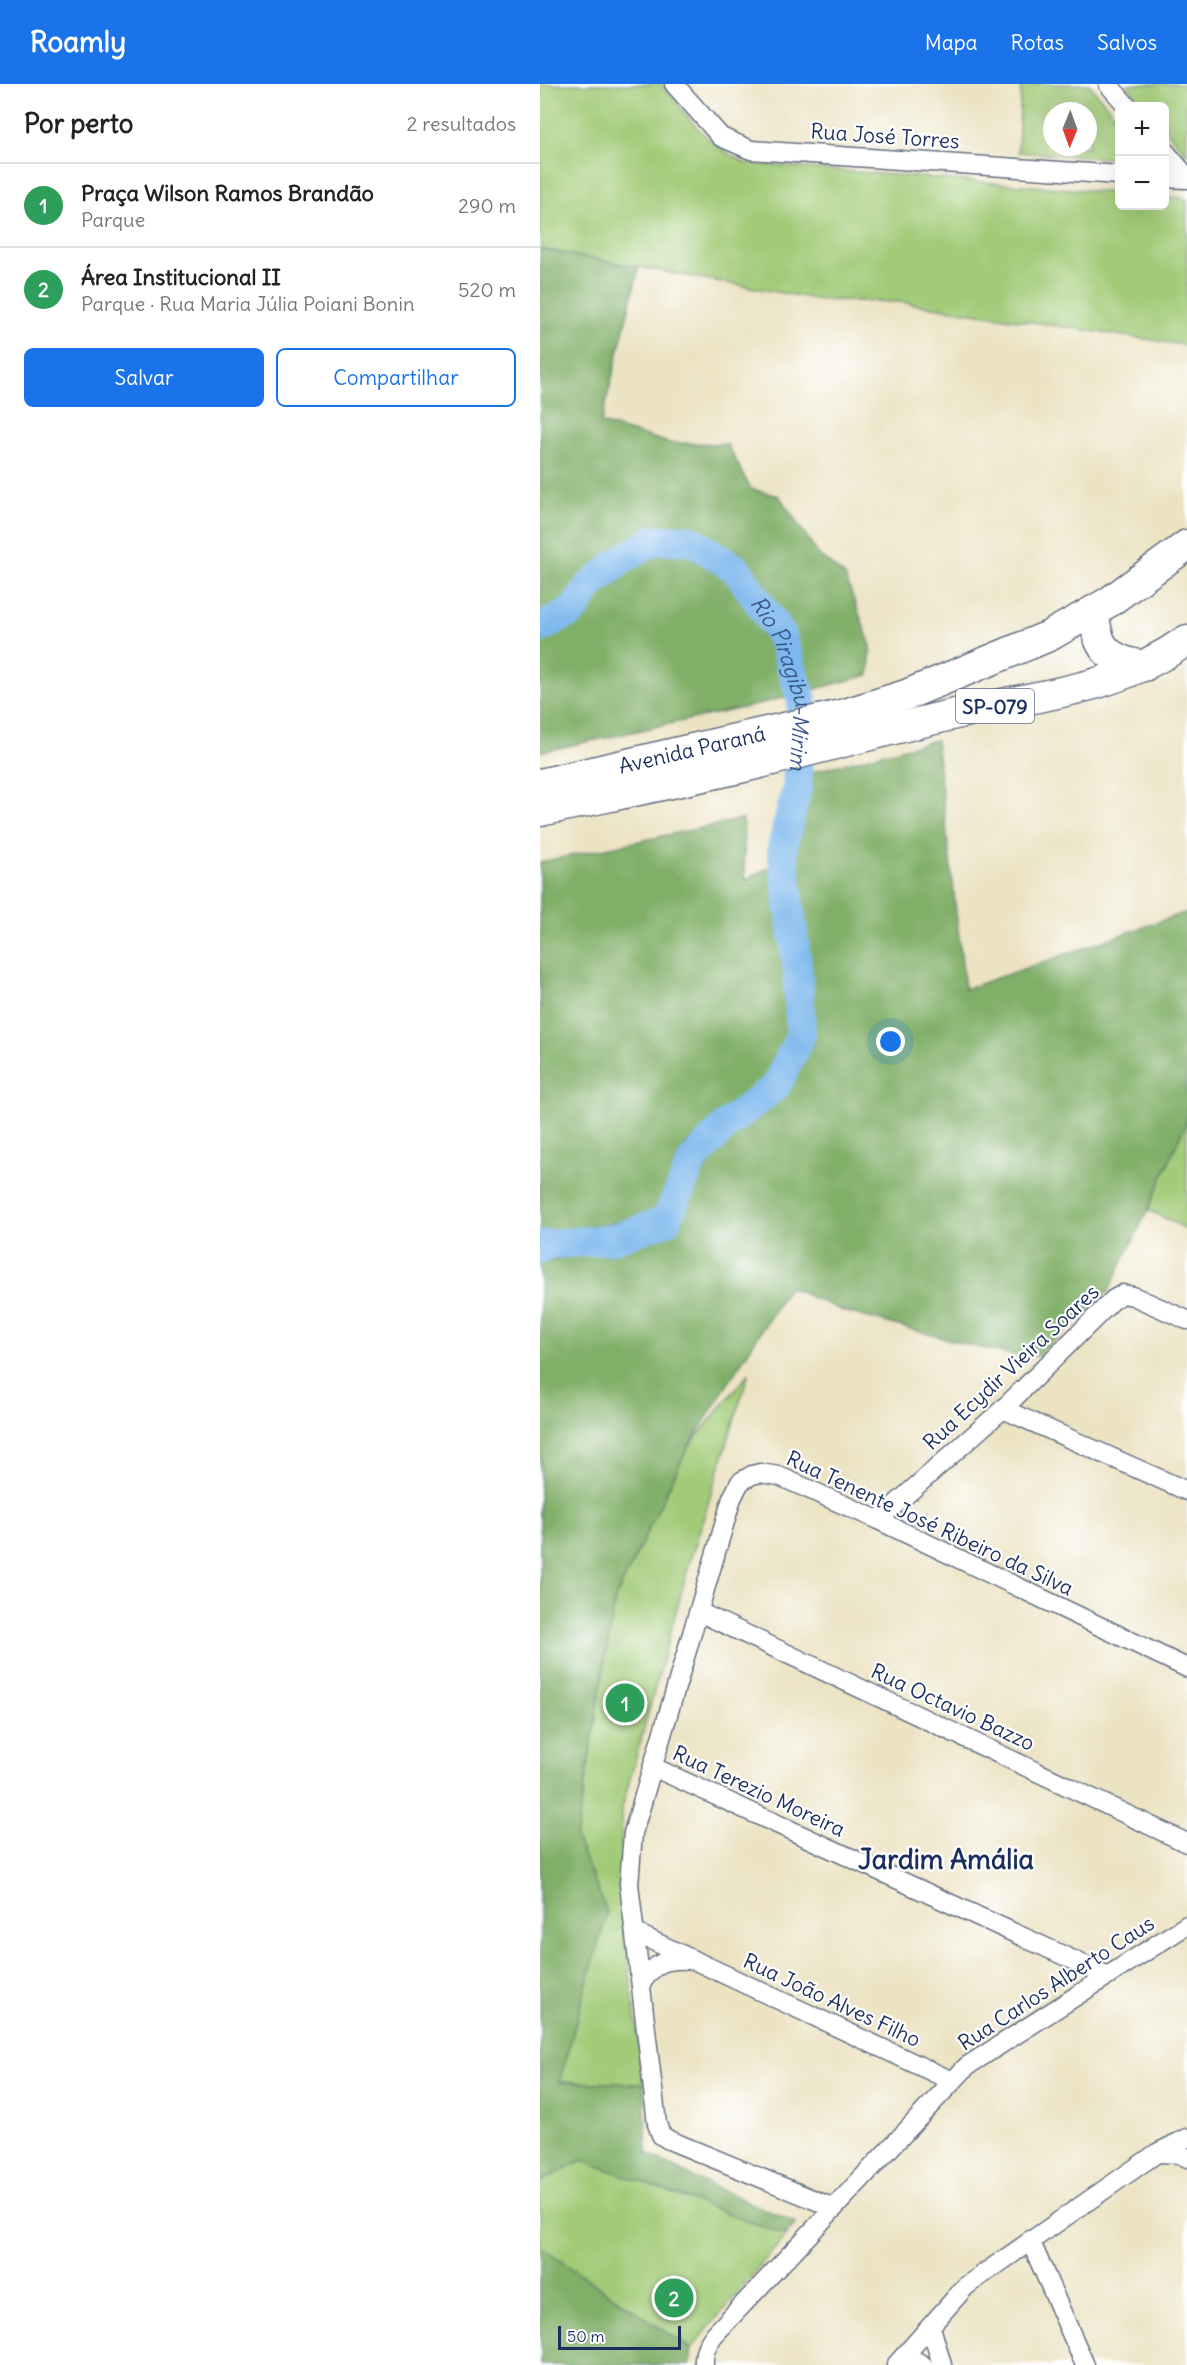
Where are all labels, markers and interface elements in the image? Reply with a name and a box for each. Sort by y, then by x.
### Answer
text: Roamly [30,24,126,60]
text: Mapa [925,29,978,56]
text: Rotas [1011,29,1064,56]
text: Salvos [1097,29,1157,56]
north arrow [1043,102,1097,156]
map controls [1115,102,1169,210]
button: + [1115,102,1169,156]
text: Por perto [24,107,133,140]
text: 2 resultados [407,111,516,136]
street label: Rua José Torres [809,117,961,155]
button: − [1115,156,1169,210]
text: Praça Wilson Ramos Brandão [81,179,374,207]
text: 1 [40,193,47,218]
text: 290 m [458,193,516,218]
text: Parque [81,207,145,232]
text: Área Institucional II [81,263,281,291]
text: 2 [38,277,49,302]
text: 520 m [458,277,516,302]
text: Parque · Rua Maria Júlia Poiani Bonin [81,291,414,316]
button: Salvar [24,348,264,407]
button: Compartilhar [276,348,516,407]
water label: Rio Piragibu-Mirim [745,590,817,772]
road number: SP-079 [956,689,1034,723]
street label: Avenida Paraná [616,719,768,779]
your location [876,1027,905,1056]
street label: Rua Ecydir Vieira Soares [917,1278,1105,1456]
street label: Rua Tenente José Ribeiro da Silva [782,1445,1078,1601]
street label: Rua Octavio Bazzo [867,1657,1039,1757]
pin: 1 [606,1680,644,1726]
street label: Rua Terezio Moreira [669,1739,849,1843]
district label: Jardim Amália [858,1842,1034,1876]
street label: Rua Carlos Alberto Caus [953,1909,1159,2057]
street label: Rua João Alves Filho [739,1947,925,2053]
pin: 2 [654,2276,694,2320]
scale bar [558,2323,681,2350]
text: 50 m [567,2326,605,2346]

